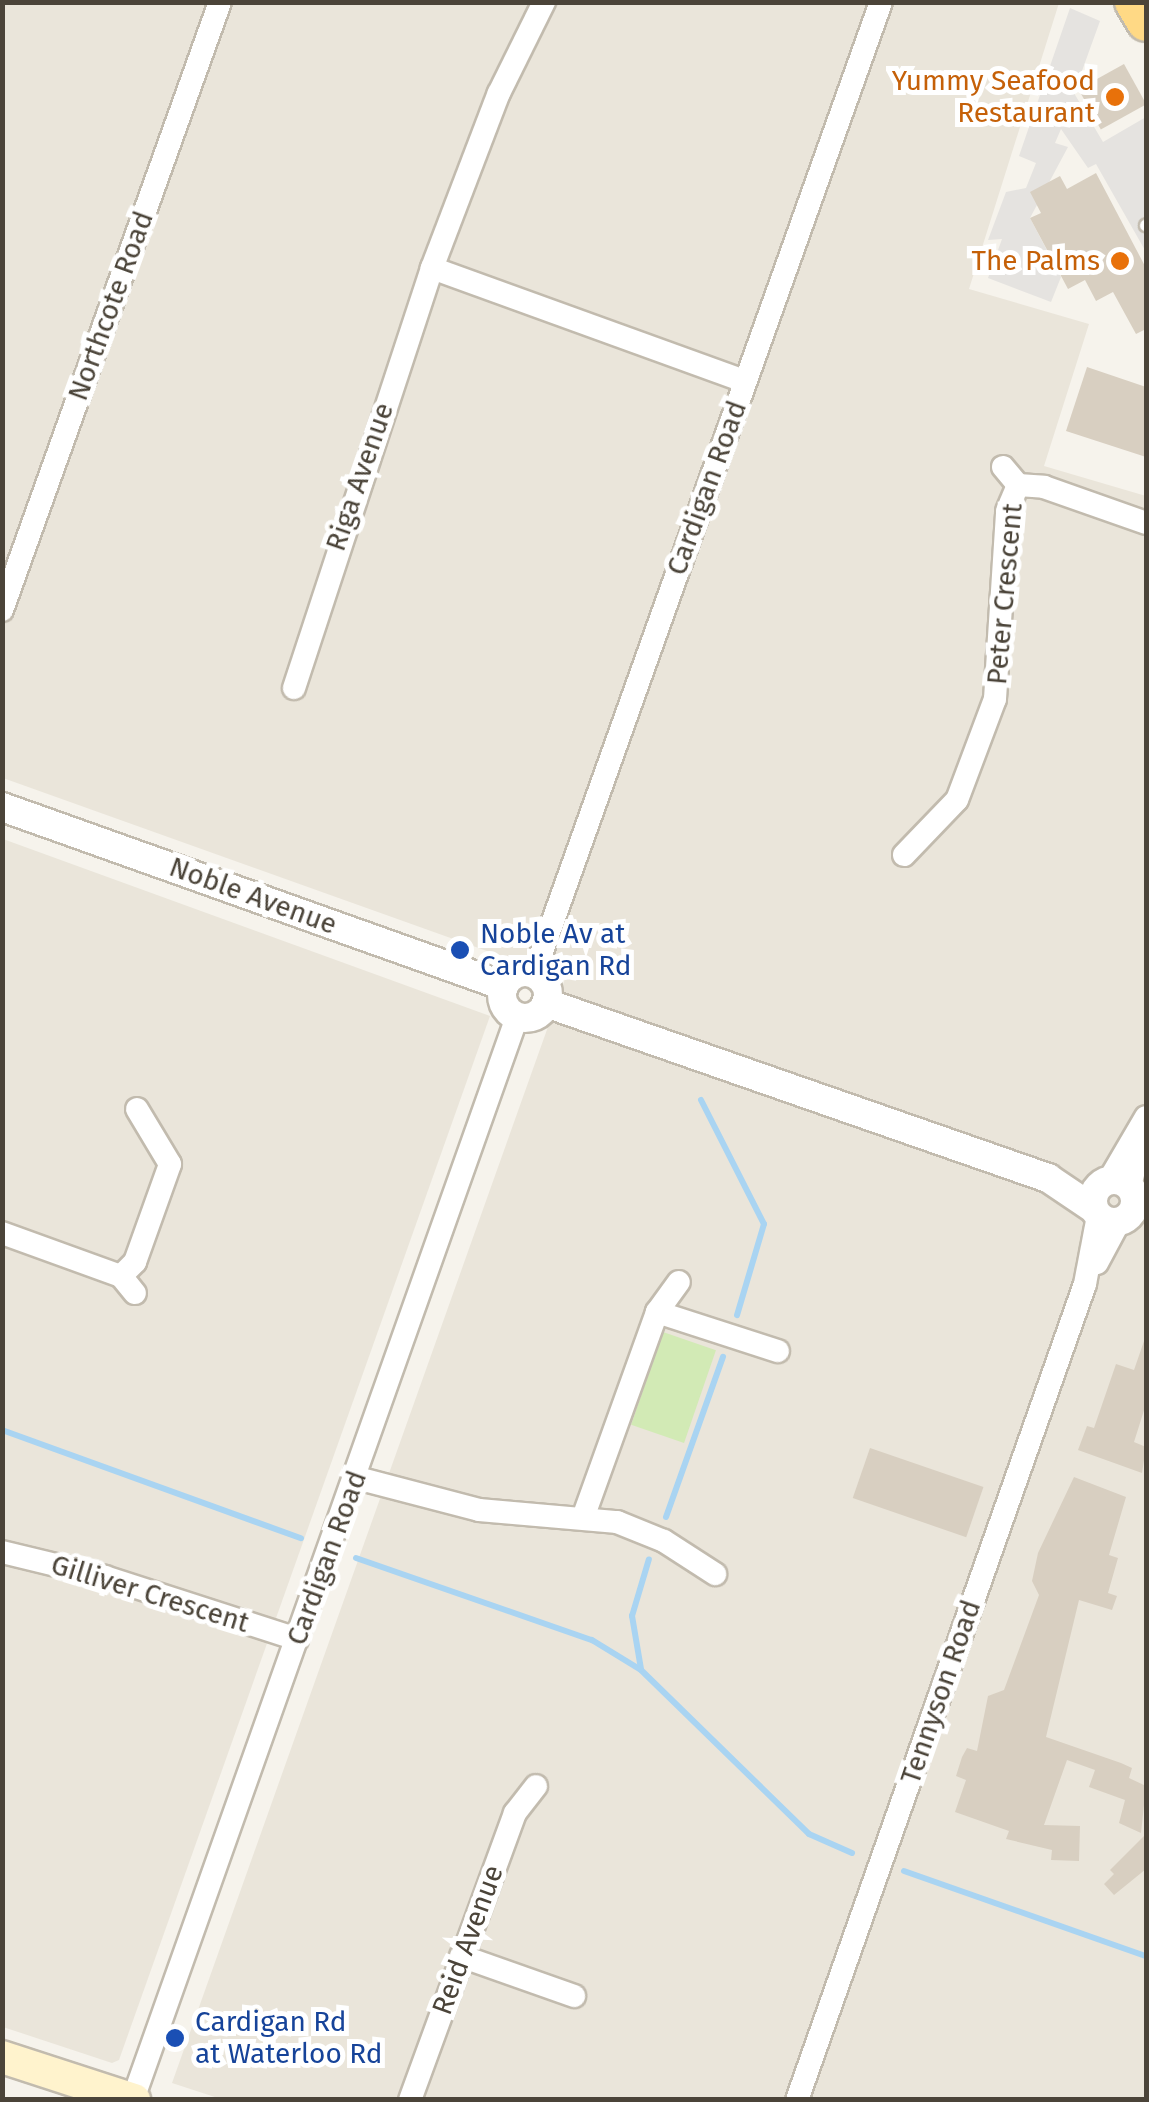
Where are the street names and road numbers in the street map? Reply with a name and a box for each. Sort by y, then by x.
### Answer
street label: Northcote Road [61,207,161,405]
street label: Cardigan Road [660,396,754,580]
street label: Riga Avenue [319,399,401,555]
street label: Peter Crescent [980,502,1030,686]
street label: Noble Avenue [165,850,341,942]
street label: Cardigan Road [280,1466,374,1650]
street label: Gilliver Crescent [47,1548,253,1640]
street label: Tennyson Road [894,1596,988,1788]
street label: Reid Avenue [425,1861,511,2019]

